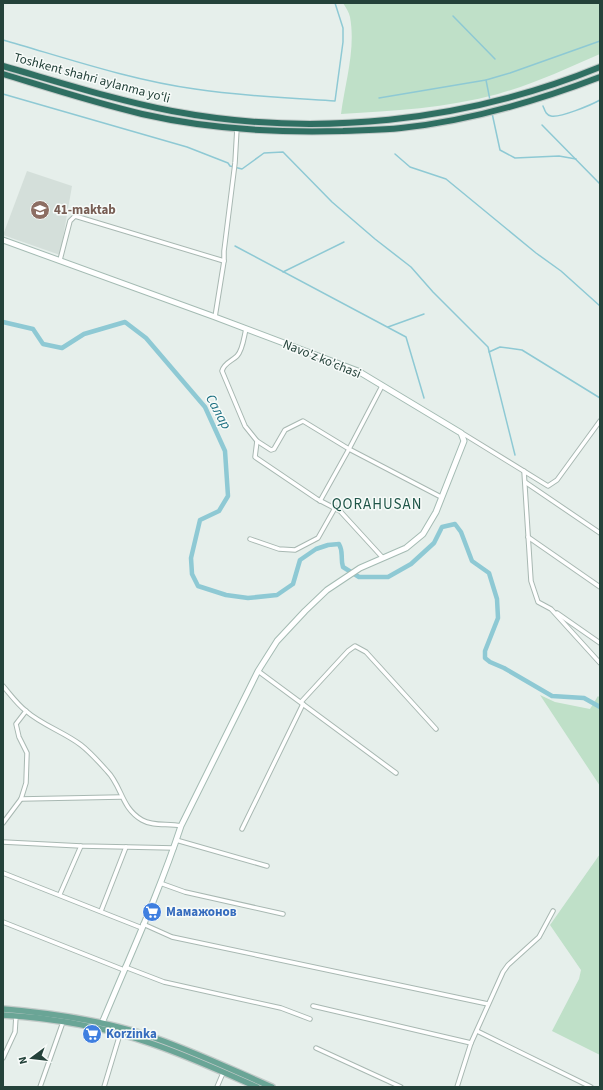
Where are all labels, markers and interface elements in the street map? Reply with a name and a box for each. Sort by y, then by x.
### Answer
street label: Toshkent shahri aylanma yoʻli [12,48,172,108]
school or university icon: 41-maktab [29,199,51,221]
place label: 41-maktab [54,201,116,219]
street label: Navo'z ko'chasi [280,335,364,383]
water label: Салар [200,391,236,433]
district label: QORAHUSAN [332,494,422,515]
supermarket icon: Мамажонов [141,901,163,923]
place label: Мамажонов [166,903,237,921]
supermarket icon: Korzinka [81,1023,103,1045]
place label: Korzinka [106,1025,157,1043]
north arrow [12,1038,52,1078]
text: N [15,1055,31,1066]

